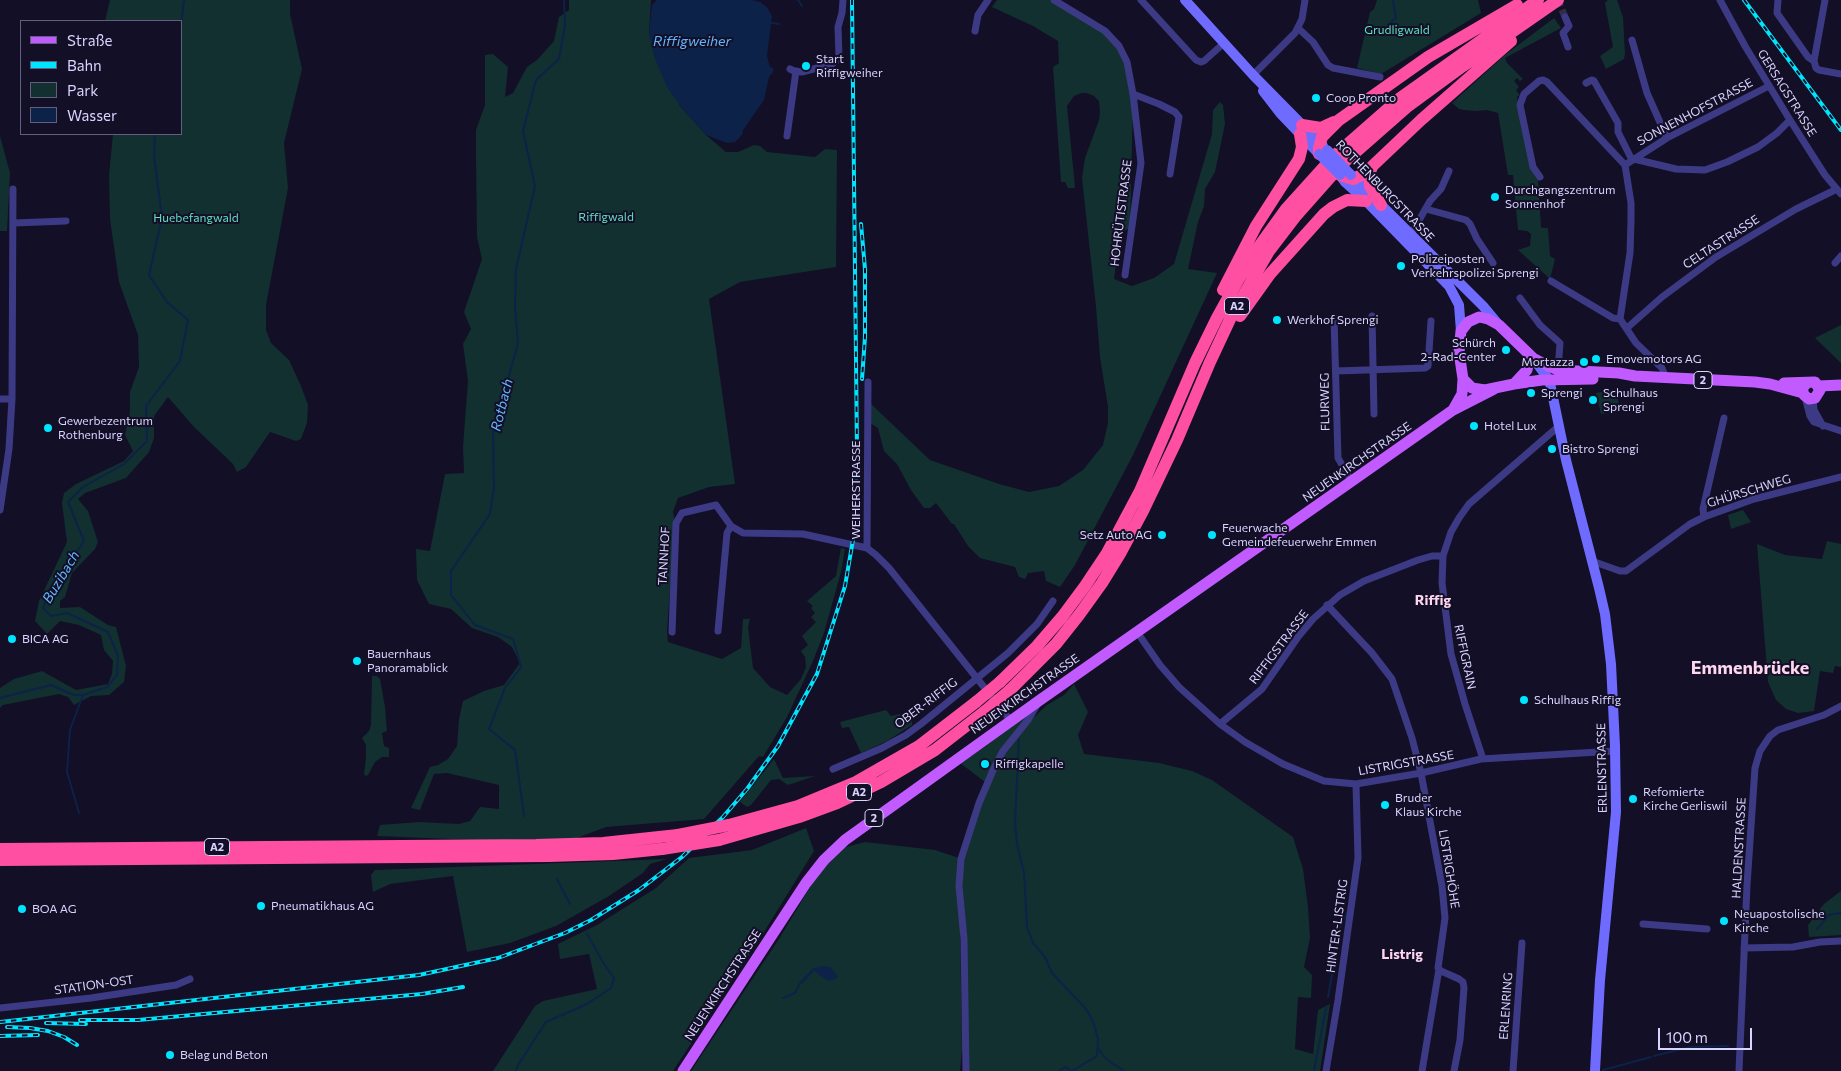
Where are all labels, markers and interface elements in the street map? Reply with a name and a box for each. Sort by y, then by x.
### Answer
legend [20,20,182,135]
park label: Grudligwald [1364,23,1430,37]
text: Straße [67,31,113,49]
water label: Riffigweiher [653,33,731,49]
street label: GERSAGSTRASSE [1754,47,1820,139]
place label: Start Riffigweiher [816,52,883,80]
text: Bahn [67,56,102,74]
marker: Start Riffigweiher [800,60,812,72]
street label: SONNENHOFSTRASSE [1635,75,1755,149]
text: Park [67,81,98,99]
place label: Coop Pronto [1326,91,1396,105]
marker: Coop Pronto [1310,92,1322,104]
text: Wasser [67,106,117,124]
street label: ROTHENBURGSTRASSE [1333,137,1437,245]
street label: HOHRÜTISTRASSE [1107,159,1135,267]
place label: Durchgangszentrum Sonnenhof [1505,183,1616,211]
marker: Durchgangszentrum Sonnenhof [1489,191,1501,203]
park label: Riffigwald [578,210,634,224]
park label: Huebefangwald [153,211,239,225]
street label: CELTASTRASSE [1680,212,1762,272]
place label: Polizeiposten Verkehrspolizei Sprengi [1411,252,1539,280]
marker: Polizeiposten Verkehrspolizei Sprengi [1395,260,1407,272]
road number: A2 [1224,298,1250,314]
place label: Werkhof Sprengi [1287,313,1379,327]
marker: Werkhof Sprengi [1271,314,1283,326]
place label: Schürch 2-Rad-Center [1421,336,1496,364]
marker: Schürch 2-Rad-Center [1500,344,1512,356]
place label: Emovemotors AG [1606,352,1701,366]
marker: Emovemotors AG [1590,353,1602,365]
place label: Mortazza [1521,355,1574,369]
marker: Mortazza [1578,356,1590,368]
road number: 2 [1694,372,1712,388]
street label: FLURWEG [1317,373,1333,431]
water label: Rotbach [487,377,517,433]
place label: Sprengi [1541,386,1583,400]
place label: Schulhaus Sprengi [1603,386,1658,414]
marker: Sprengi [1525,387,1537,399]
marker: Schulhaus Sprengi [1587,394,1599,406]
place label: Gewerbezentrum Rothenburg [58,414,153,442]
street label: NEUENKIRCHSTRASSE [1300,419,1414,505]
place label: Hotel Lux [1484,419,1537,433]
marker: Hotel Lux [1468,420,1480,432]
marker: Gewerbezentrum Rothenburg [42,422,54,434]
street label: WEIHERSTRASSE [849,441,863,539]
place label: Bistro Sprengi [1562,442,1639,456]
marker: Bistro Sprengi [1546,443,1558,455]
street label: GHÜRSCHWEG [1705,471,1793,511]
place label: Feuerwache Gemeindefeuerwehr Emmen [1222,521,1377,549]
street label: TANNHOF [655,526,673,586]
place label: Setz Auto AG [1080,528,1152,542]
marker: Setz Auto AG [1156,529,1168,541]
marker: Feuerwache Gemeindefeuerwehr Emmen [1206,529,1218,541]
water label: Buzibach [39,548,83,606]
district label: Riffig [1415,592,1451,608]
street label: RIFFIGSTRASSE [1246,607,1312,687]
street label: RIFFIGRAIN [1451,623,1479,691]
place label: BICA AG [22,632,69,646]
marker: BICA AG [6,633,18,645]
place label: Bauernhaus Panoramablick [367,647,448,675]
street label: NEUENKIRCHSTRASSE [968,651,1082,737]
marker: Bauernhaus Panoramablick [351,655,363,667]
district label: Emmenbrücke [1691,657,1809,679]
street label: OBER-RIFFIG [892,675,960,731]
place label: Schulhaus Riffig [1534,693,1621,707]
marker: Schulhaus Riffig [1518,694,1530,706]
street label: ERLENSTRASSE [1594,723,1610,813]
street label: LISTRIGSTRASSE [1357,747,1455,779]
place label: Riffigkapelle [995,757,1064,771]
marker: Riffigkapelle [979,758,991,770]
road number: A2 [846,784,872,800]
place label: Refomierte Kirche Gerliswil [1643,785,1727,813]
place label: Bruder Klaus Kirche [1395,791,1462,819]
marker: Refomierte Kirche Gerliswil [1627,793,1639,805]
street label: HALDENSTRASSE [1729,797,1749,899]
marker: Bruder Klaus Kirche [1379,799,1391,811]
road number: 2 [865,810,883,826]
street label: LISTRIGHÖHE [1436,828,1462,910]
road number: A2 [204,839,230,856]
street label: HINTER-LISTRIG [1323,878,1351,974]
place label: Pneumatikhaus AG [271,899,374,913]
marker: Pneumatikhaus AG [255,900,267,912]
place label: BOA AG [32,902,76,916]
marker: BOA AG [16,903,28,915]
place label: Neuapostolische Kirche [1734,907,1825,935]
marker: Neuapostolische Kirche [1718,915,1730,927]
street label: NEUENKIRCHSTRASSE [682,927,764,1043]
district label: Listrig [1381,946,1423,962]
street label: STATION-OST [53,972,135,998]
street label: ERLENRING [1496,972,1516,1040]
scale bar [1661,1018,1755,1050]
text: 100 m [1666,1028,1708,1046]
place label: Belag und Beton [180,1048,268,1062]
marker: Belag und Beton [164,1049,176,1061]

